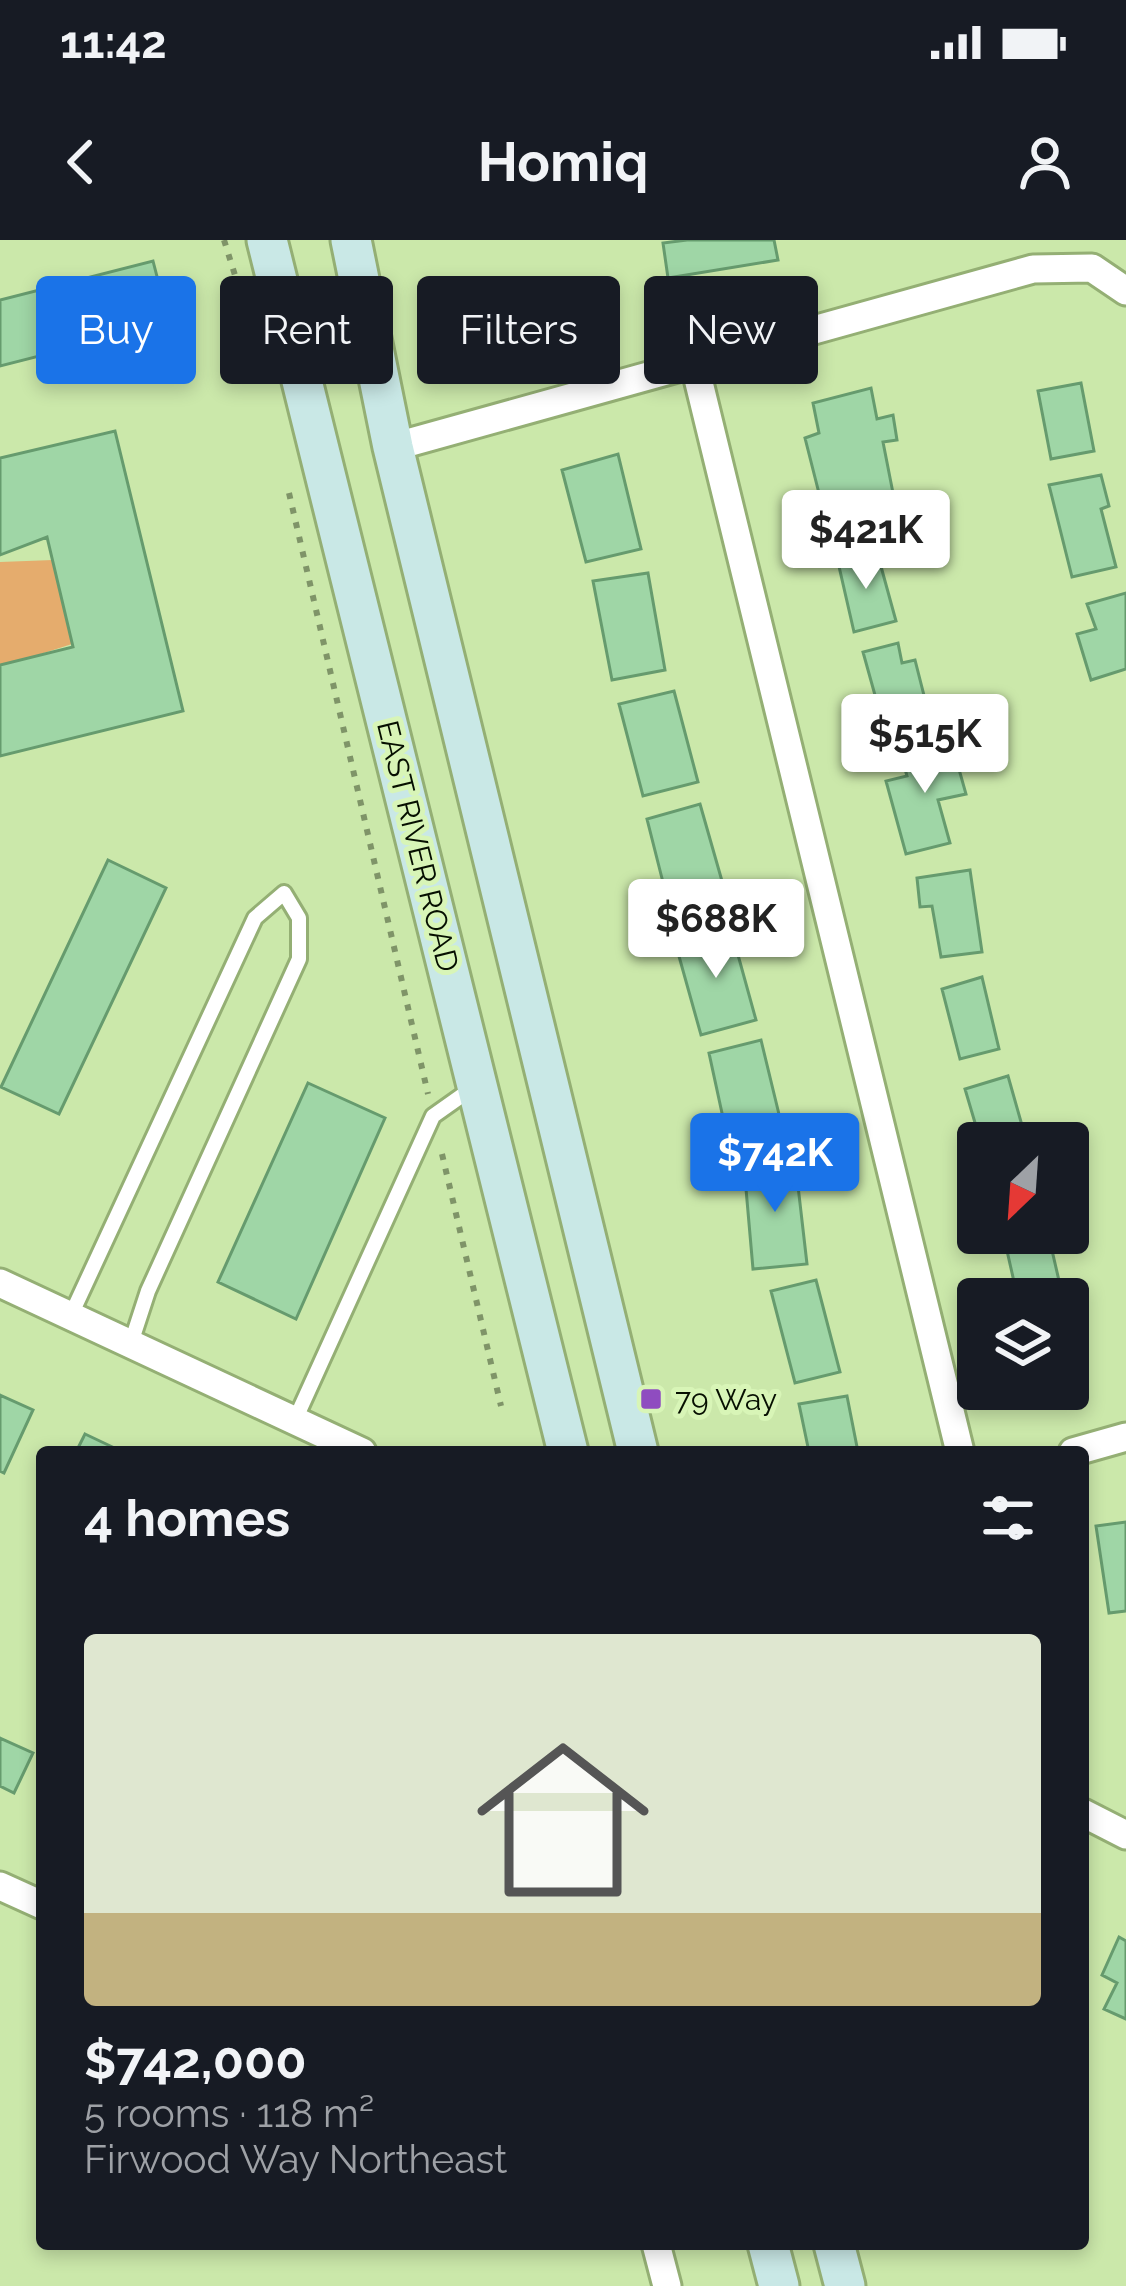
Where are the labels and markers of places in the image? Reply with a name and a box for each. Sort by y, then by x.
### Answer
pin: $421K [782,490,950,592]
pin: $515K [841,694,1009,796]
pin: $688K [632,879,800,981]
pin: $742K [691,1113,859,1215]
place label: 79 Way [675,1382,777,1417]
marker: 79 Way [638,1386,664,1412]

